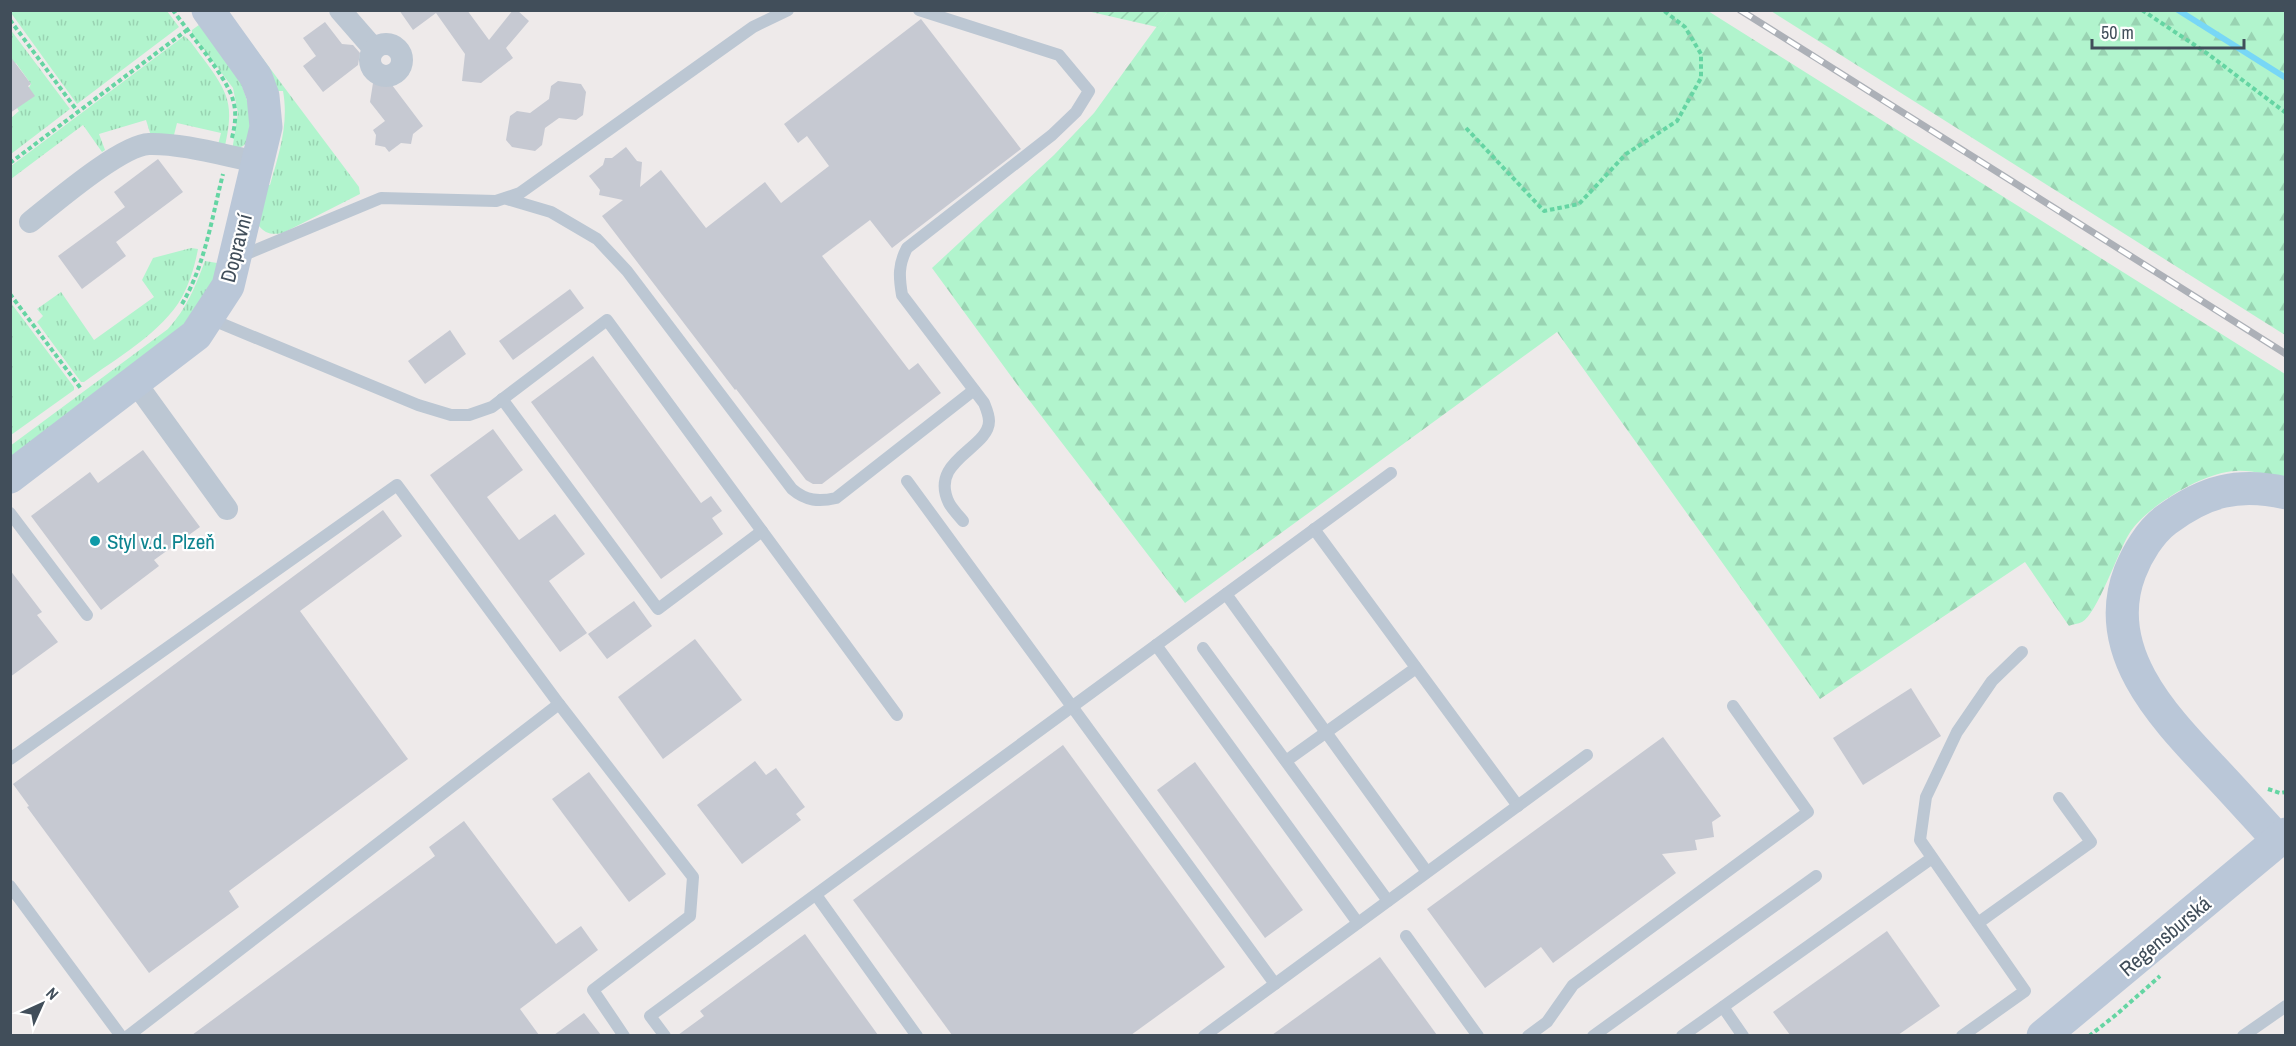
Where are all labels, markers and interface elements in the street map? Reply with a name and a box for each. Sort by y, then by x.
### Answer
scale bar [2092,12,2244,50]
text: 50 m [2101,20,2134,45]
street label: Dopravní [213,210,259,285]
place label: Styl v.d. Plzeň [107,527,215,556]
marker: Styl v.d. Plzeň [88,534,102,548]
street label: Regensburská [2113,889,2217,983]
north arrow [12,974,72,1034]
text: N [41,982,64,1005]

